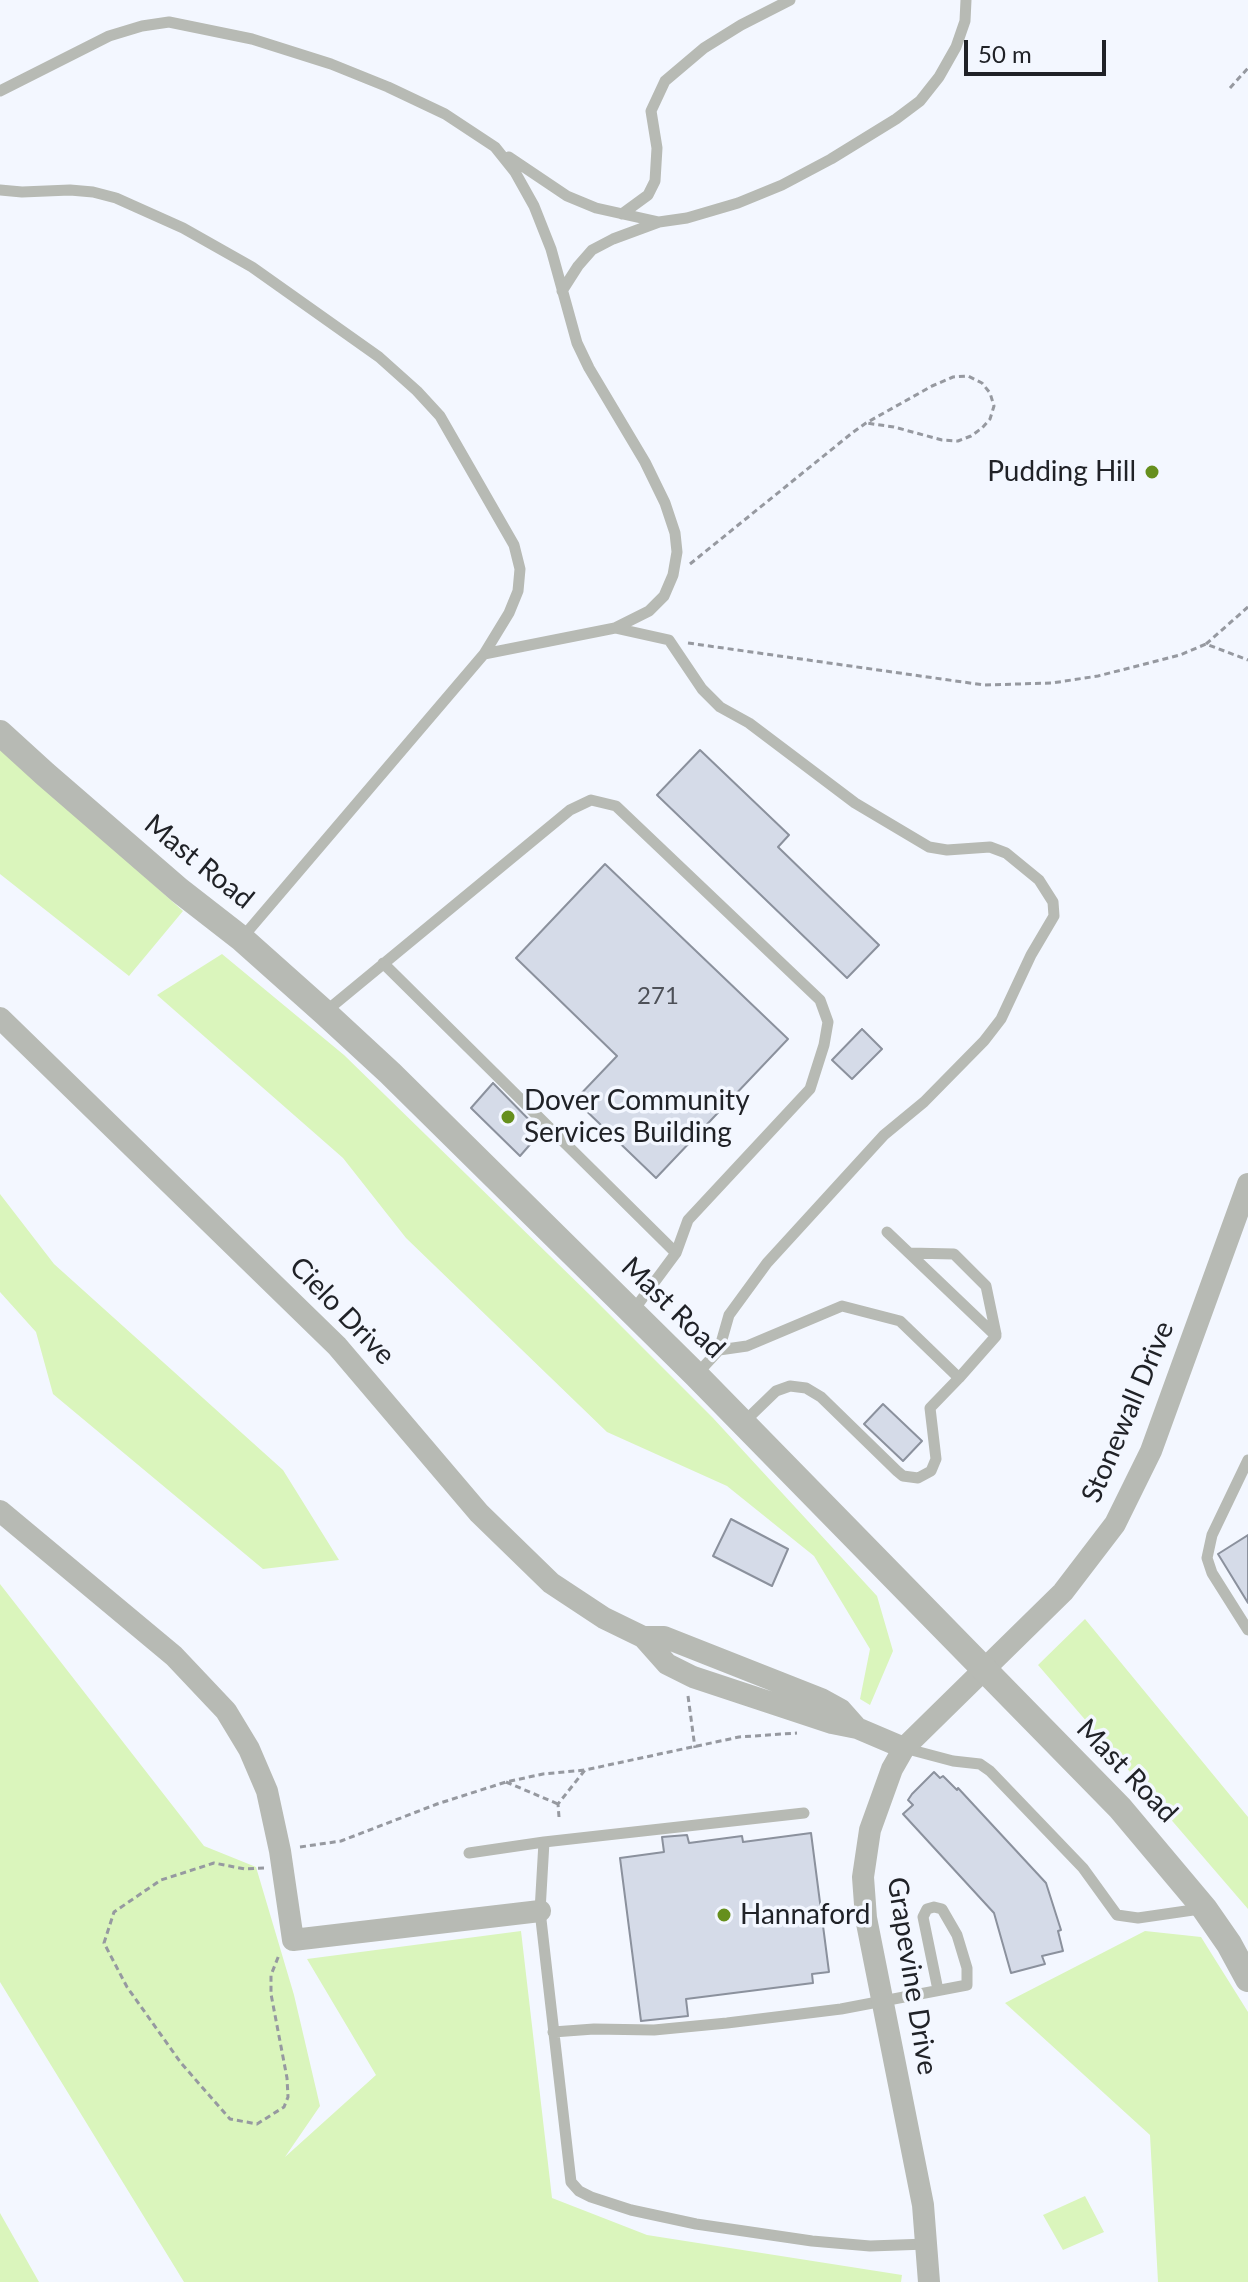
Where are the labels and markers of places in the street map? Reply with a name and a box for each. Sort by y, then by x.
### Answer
place label: Pudding Hill [987,455,1136,489]
marker: Pudding Hill [1143,463,1161,481]
place label: Dover Community Services Building [524,1084,750,1150]
marker: Dover Community Services Building [499,1108,517,1126]
place label: Hannaford [740,1898,870,1932]
marker: Hannaford [715,1906,733,1924]

